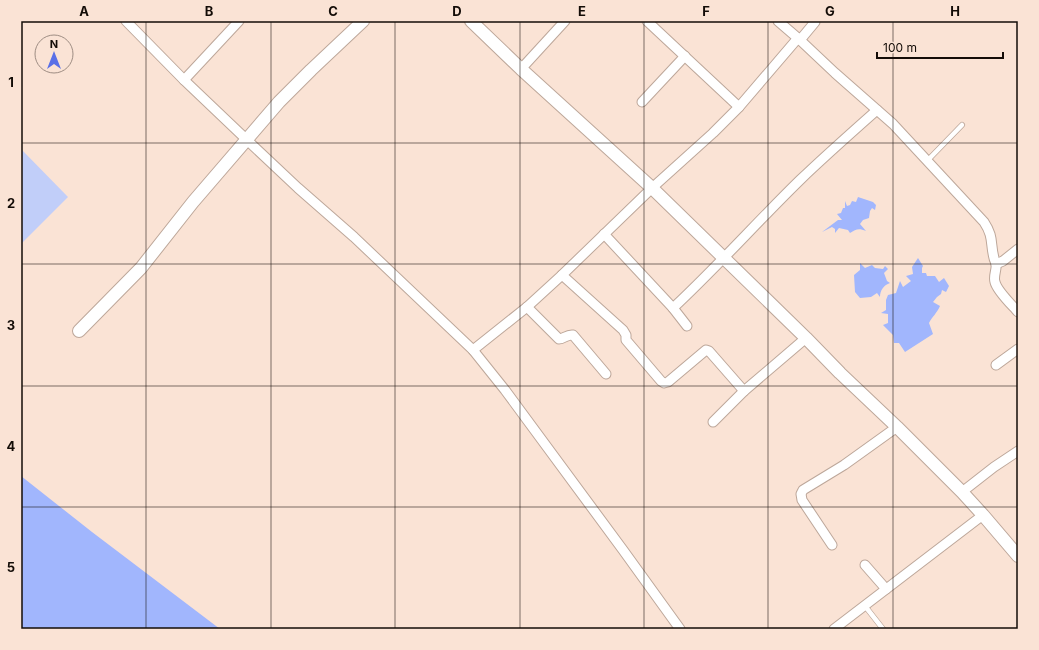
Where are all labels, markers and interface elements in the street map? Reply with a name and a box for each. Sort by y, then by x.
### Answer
text: A [79,3,89,19]
text: B [205,3,214,19]
text: C [328,3,338,19]
text: D [452,3,462,19]
text: E [578,3,586,19]
text: F [702,3,710,19]
text: G [825,3,835,19]
text: H [950,3,960,19]
north arrow [34,34,74,74]
scale bar [877,34,1003,60]
text: N [50,37,58,51]
text: 100 m [883,40,917,55]
text: 1 [8,74,14,90]
text: 2 [7,195,15,211]
text: 3 [7,317,15,333]
text: 4 [7,438,16,454]
text: 5 [7,559,15,575]

